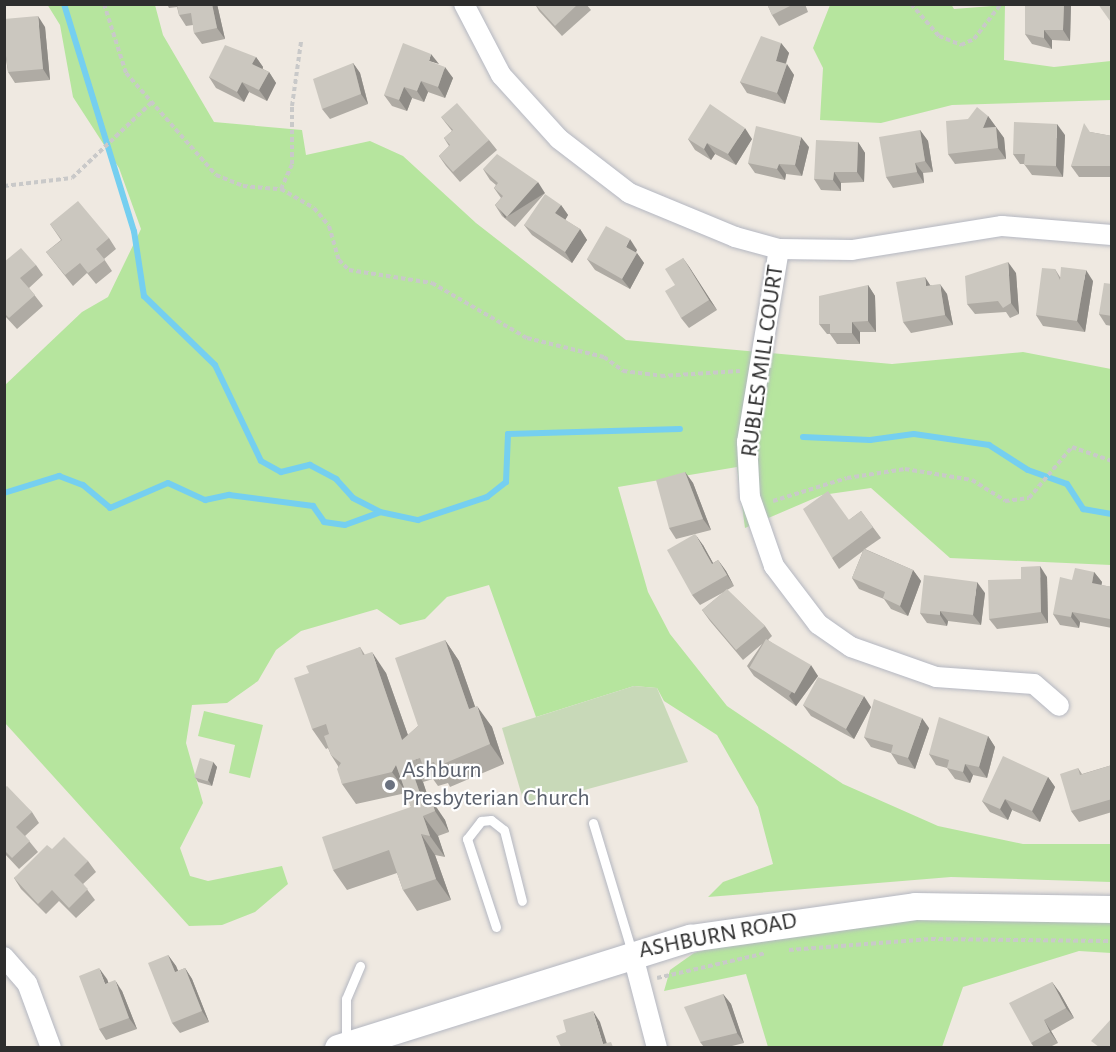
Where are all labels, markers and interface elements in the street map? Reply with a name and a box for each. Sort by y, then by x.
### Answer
street label: RUBLES MILL COURT [735,263,791,459]
place label: Ashburn Presbyterian Church [402,757,590,813]
marker: Ashburn Presbyterian Church [383,778,397,792]
street label: ASHBURN ROAD [636,907,800,965]

